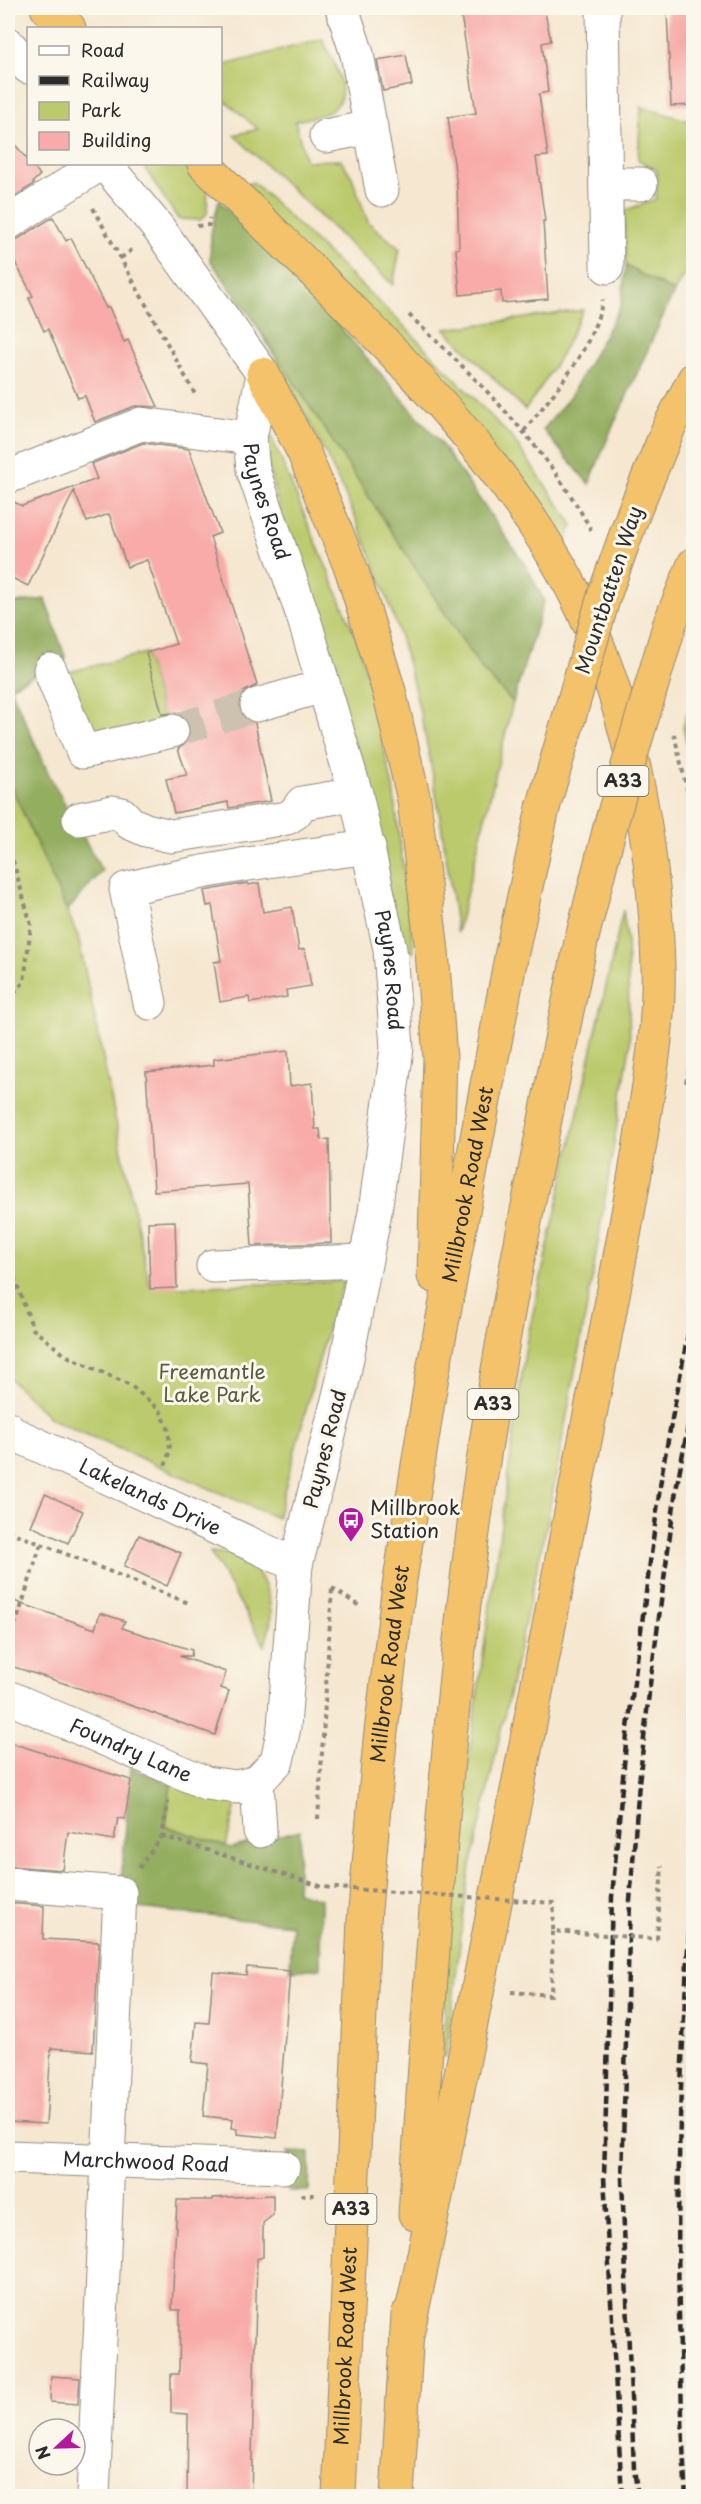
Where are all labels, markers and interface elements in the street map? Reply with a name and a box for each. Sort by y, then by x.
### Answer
legend [27,27,222,165]
text: Road [81,36,125,63]
text: Railway [81,66,149,93]
text: Park [81,96,121,123]
text: Building [81,126,151,153]
street label: Paynes Road [237,441,299,564]
street label: Mountbatten Way [567,502,649,678]
road number: A33 [598,766,648,796]
street label: Paynes Road [368,907,412,1031]
street label: Millbrook Road West [434,1084,500,1285]
park label: Freemantle Lake Park [158,1356,266,1409]
street label: Paynes Road [295,1386,353,1511]
road number: A33 [468,1389,518,1419]
street label: Lakelands Drive [74,1450,227,1542]
place label: Millbrook Station [370,1492,460,1545]
bus stop icon: Millbrook Station [336,1505,366,1543]
street label: Millbrook Road West [362,1563,416,1764]
street label: Foundry Lane [65,1710,197,1789]
street label: Marchwood Road [62,2143,230,2179]
road number: A33 [326,2194,376,2224]
street label: Millbrook Road West [325,2246,364,2446]
north arrow [27,2417,87,2477]
text: N [29,2443,56,2463]

